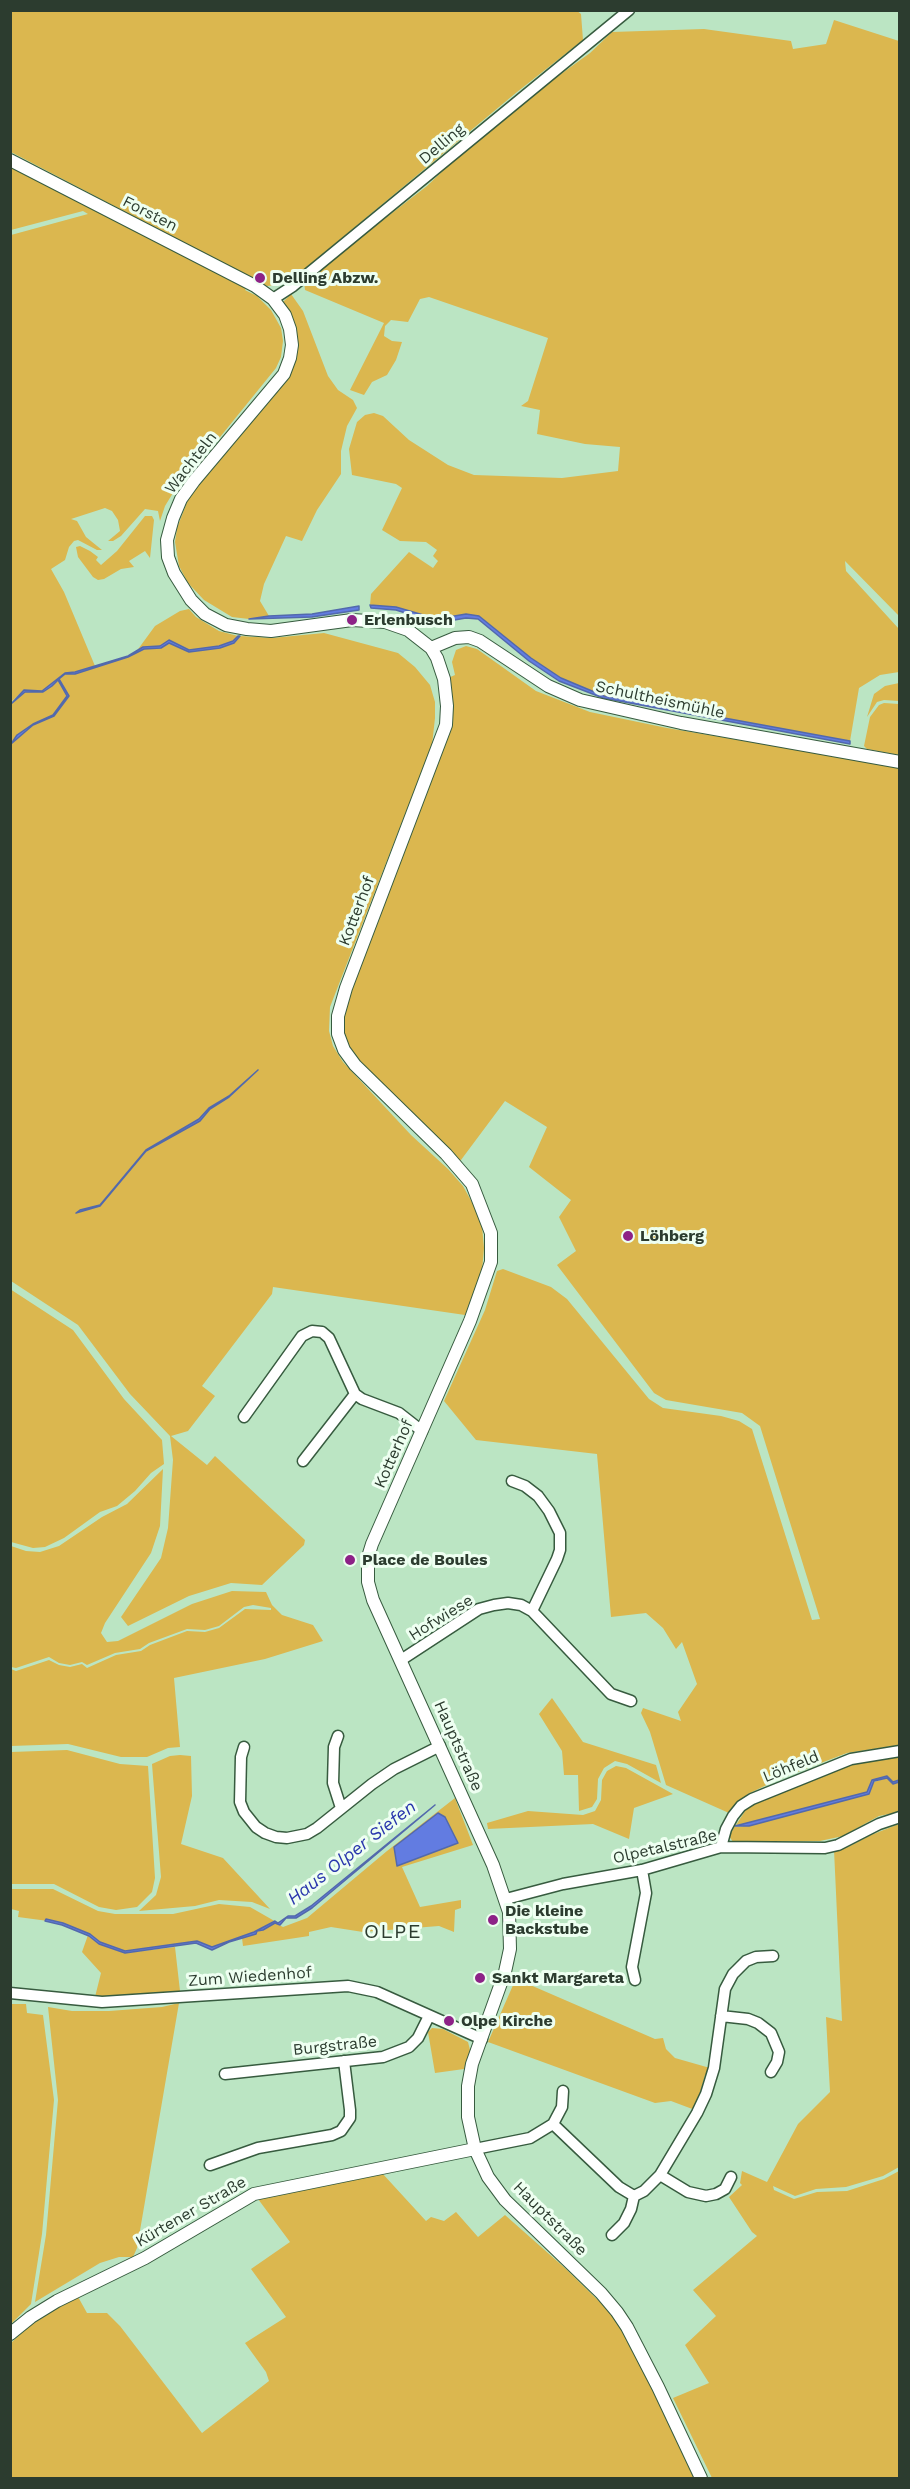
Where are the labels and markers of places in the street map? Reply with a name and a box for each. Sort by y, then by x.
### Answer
place label: Delling Abzw. [272,268,378,288]
marker: Delling Abzw. [253,271,267,285]
place label: Erlenbusch [364,610,453,630]
marker: Erlenbusch [345,613,359,627]
place label: Löhberg [640,1226,704,1246]
marker: Löhberg [621,1229,635,1243]
place label: Place de Boules [362,1550,487,1570]
marker: Place de Boules [343,1553,357,1567]
place label: Die kleine Backstube [505,1901,589,1939]
marker: Die kleine Backstube [486,1913,500,1927]
place label: Sankt Margareta [492,1968,624,1988]
marker: Sankt Margareta [473,1971,487,1985]
place label: Olpe Kirche [461,2011,553,2031]
marker: Olpe Kirche [442,2014,456,2028]

